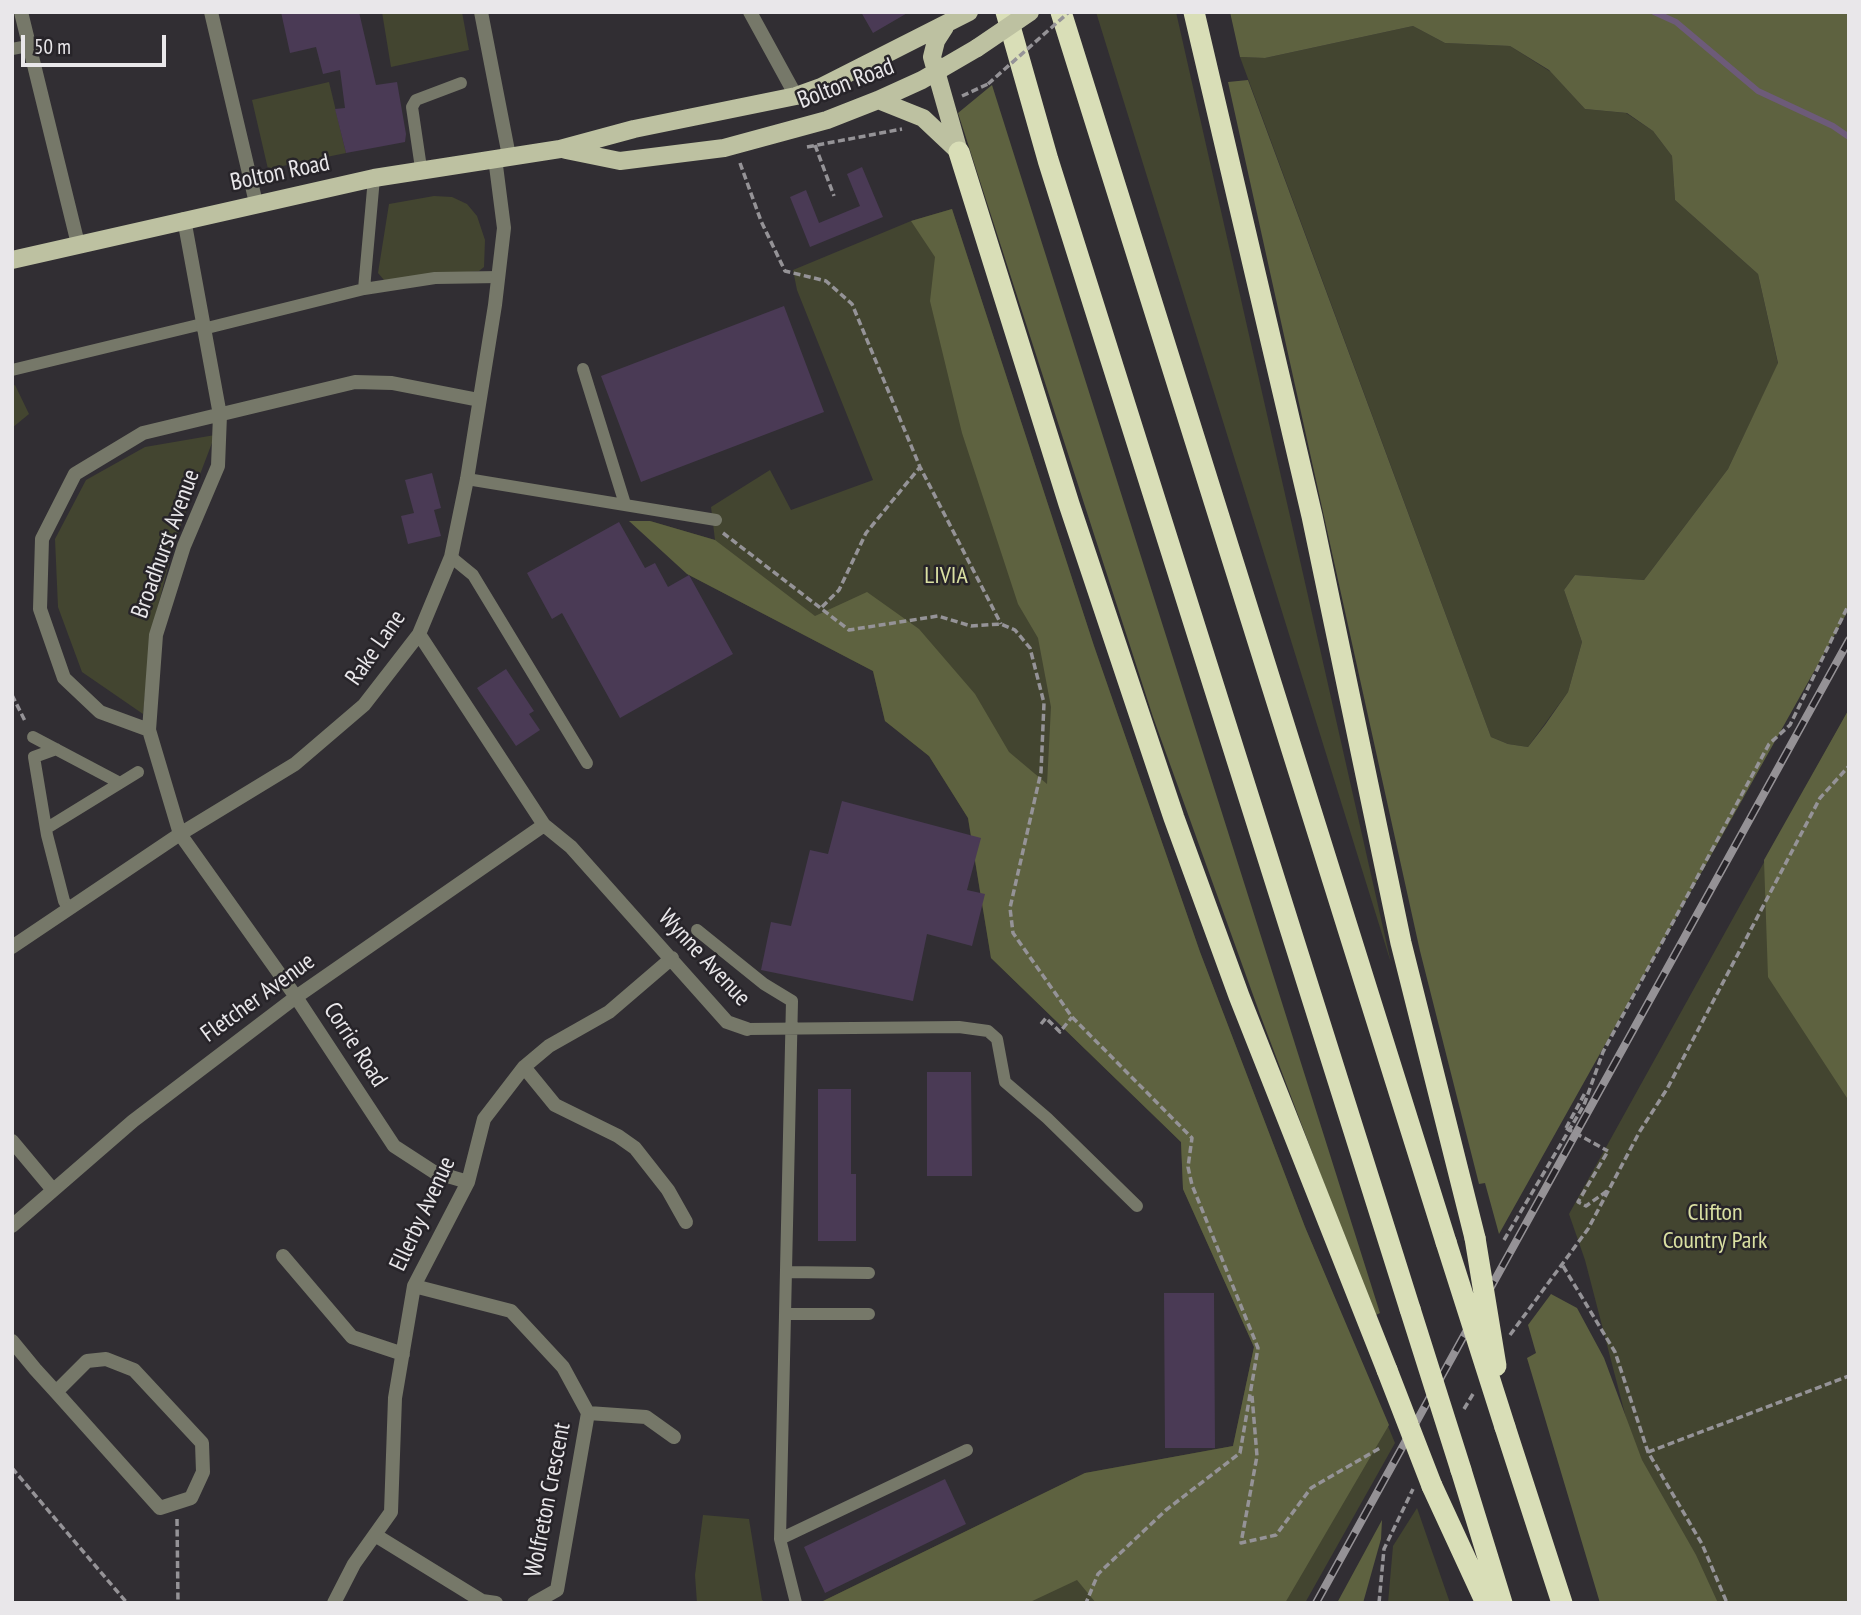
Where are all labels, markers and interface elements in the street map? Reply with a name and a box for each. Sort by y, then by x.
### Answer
scale bar [24,21,170,65]
text: 50 m [34,33,71,60]
street label: Bolton Road [794,53,898,115]
street label: Bolton Road [228,148,332,198]
street label: Broadhurst Avenue [126,466,206,622]
park label: LIVIA [924,562,968,590]
street label: Rake Lane [340,605,412,691]
street label: Wynne Avenue [652,904,756,1012]
street label: Fletcher Avenue [196,947,320,1049]
street label: Corrie Road [317,997,393,1093]
street label: Ellerby Avenue [384,1152,462,1276]
park label: Clifton Country Park [1663,1199,1767,1255]
street label: Wolfreton Crescent [519,1420,577,1580]

